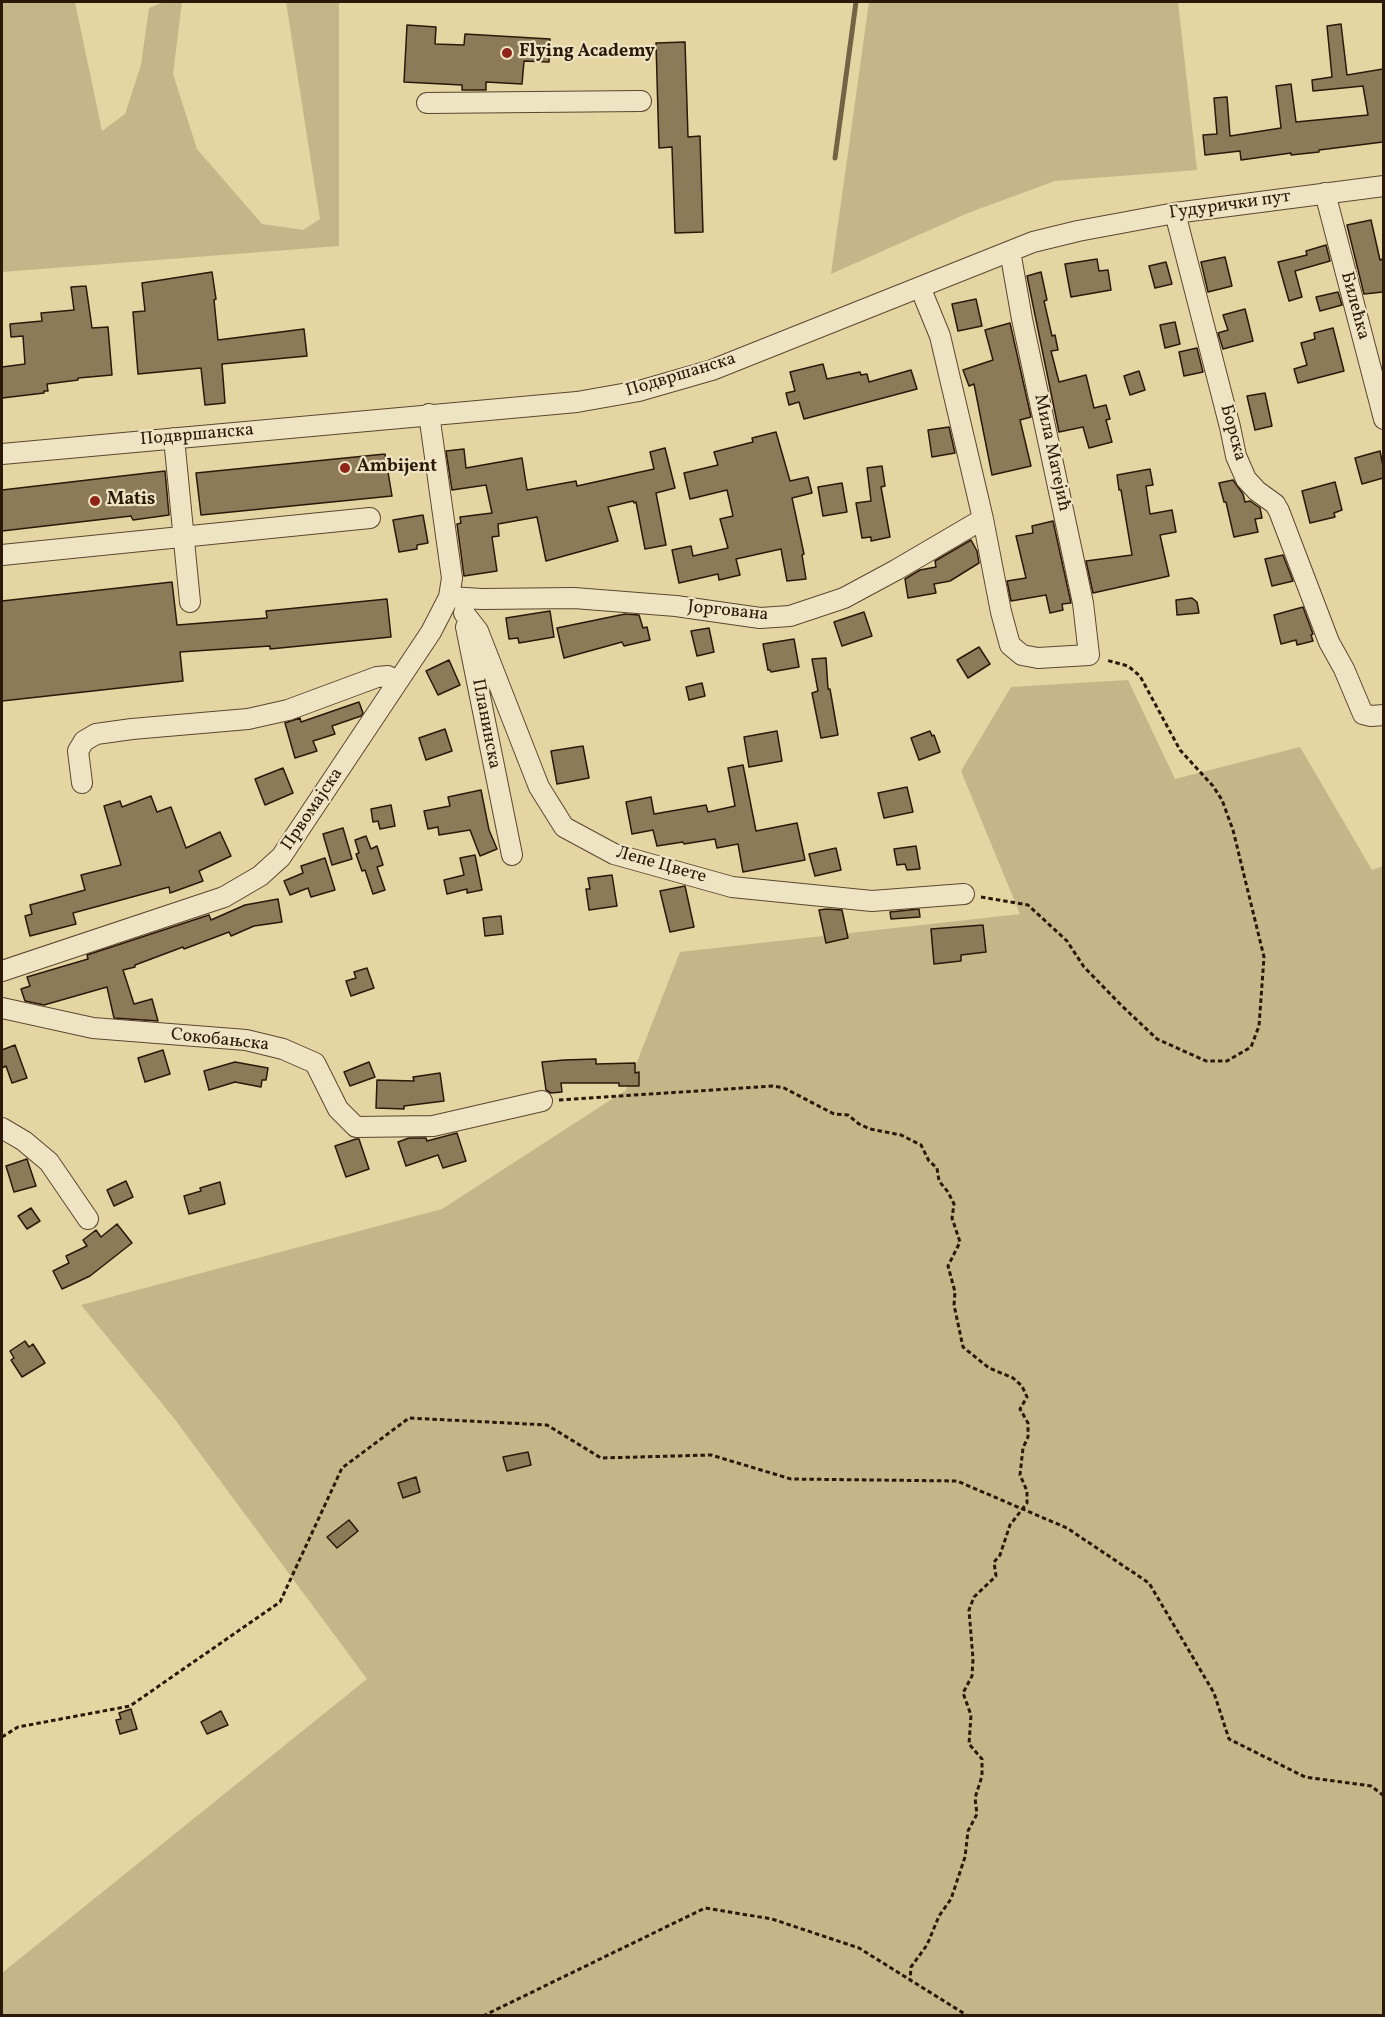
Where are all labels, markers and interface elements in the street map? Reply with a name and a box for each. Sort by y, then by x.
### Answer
place label: Flying Academy [519,42,655,64]
marker: Flying Academy [500,46,514,60]
street label: Гудурички пут [1168,187,1292,225]
street label: Билећка [1335,270,1373,342]
street label: Подвршанска [623,349,739,403]
street label: Мила Матејић [1028,392,1074,514]
street label: Борска [1214,402,1250,464]
street label: Подвршанска [139,420,255,452]
place label: Ambijent [357,457,437,479]
marker: Ambijent [338,461,352,475]
place label: Matis [107,490,155,512]
marker: Matis [88,494,102,508]
street label: Јоргована [687,597,769,627]
street label: Планинска [466,677,504,771]
street label: Првомајска [277,765,349,855]
street label: Лепе Цвете [614,843,708,889]
street label: Сокобањска [170,1025,270,1057]

